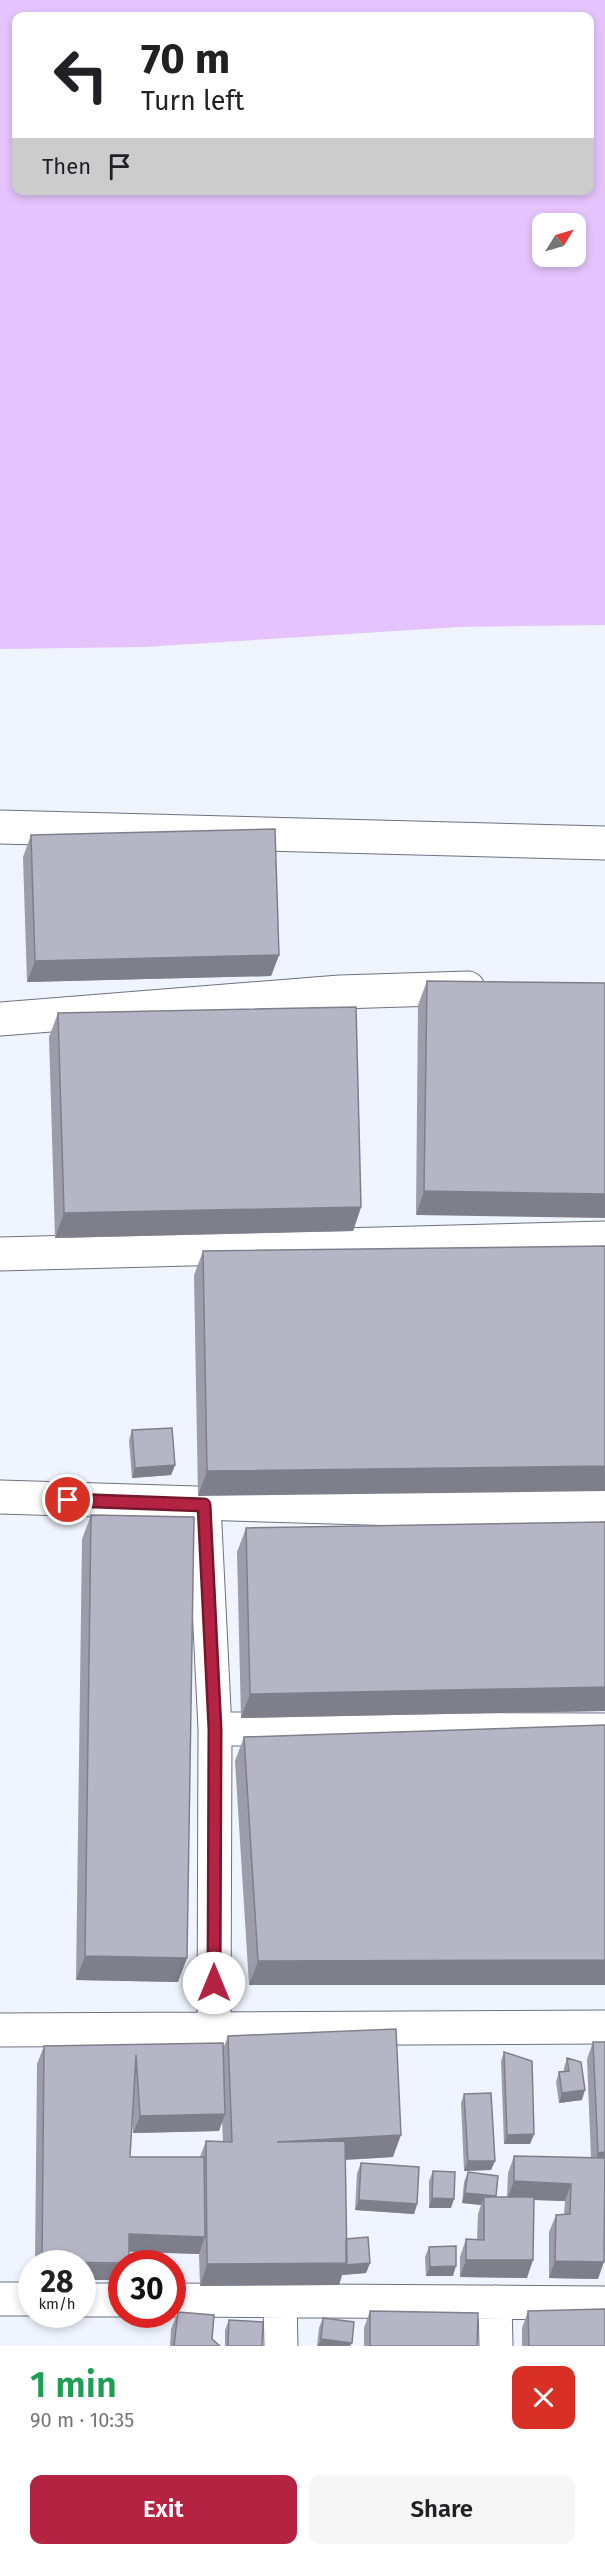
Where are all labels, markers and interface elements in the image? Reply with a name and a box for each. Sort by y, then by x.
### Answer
text: 70 m [141,34,230,84]
icon: left [42,36,120,114]
text: Turn left [141,85,244,117]
icon: arrive [103,150,136,183]
text: Then [42,153,91,180]
north arrow [532,213,586,267]
map controls [532,213,586,267]
pin [42,1474,93,1525]
icon: arrive [51,1483,84,1516]
position arrow [182,1951,246,2015]
speed limit sign: 30 [108,2250,186,2328]
text: 28 [41,2264,73,2300]
text: km/h [38,2295,76,2313]
text: 1 min [30,2363,117,2407]
button: close [512,2366,575,2429]
text: 90 m · 10:35 [30,2408,134,2432]
button: Exit [30,2475,297,2544]
button: Share [309,2475,575,2544]

